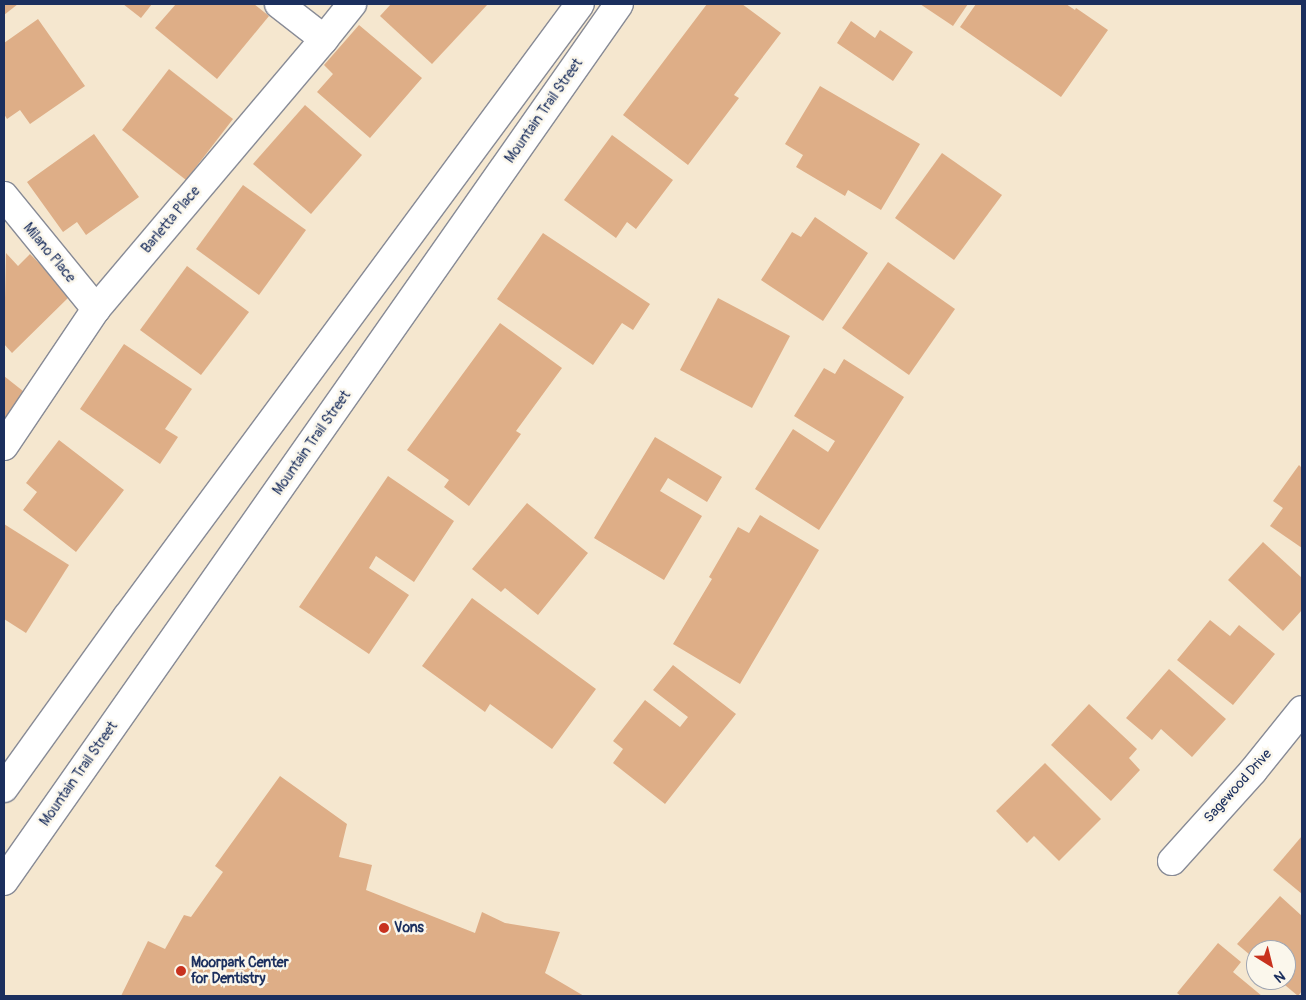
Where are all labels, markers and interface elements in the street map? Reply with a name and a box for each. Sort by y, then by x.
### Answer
street label: Mountain Trail Street [502,56,586,166]
street label: Barletta Place [138,183,204,257]
street label: Milano Place [19,220,79,286]
street label: Mountain Trail Street [270,388,354,498]
street label: Mountain Trail Street [37,719,121,829]
street label: Sagewood Drive [1201,746,1275,826]
place label: Vons [394,920,424,936]
marker: Vons [378,922,390,934]
north arrow [1246,940,1296,990]
place label: Moorpark Center for Dentistry [191,955,289,988]
marker: Moorpark Center for Dentistry [175,965,187,977]
text: N [1271,967,1288,986]

